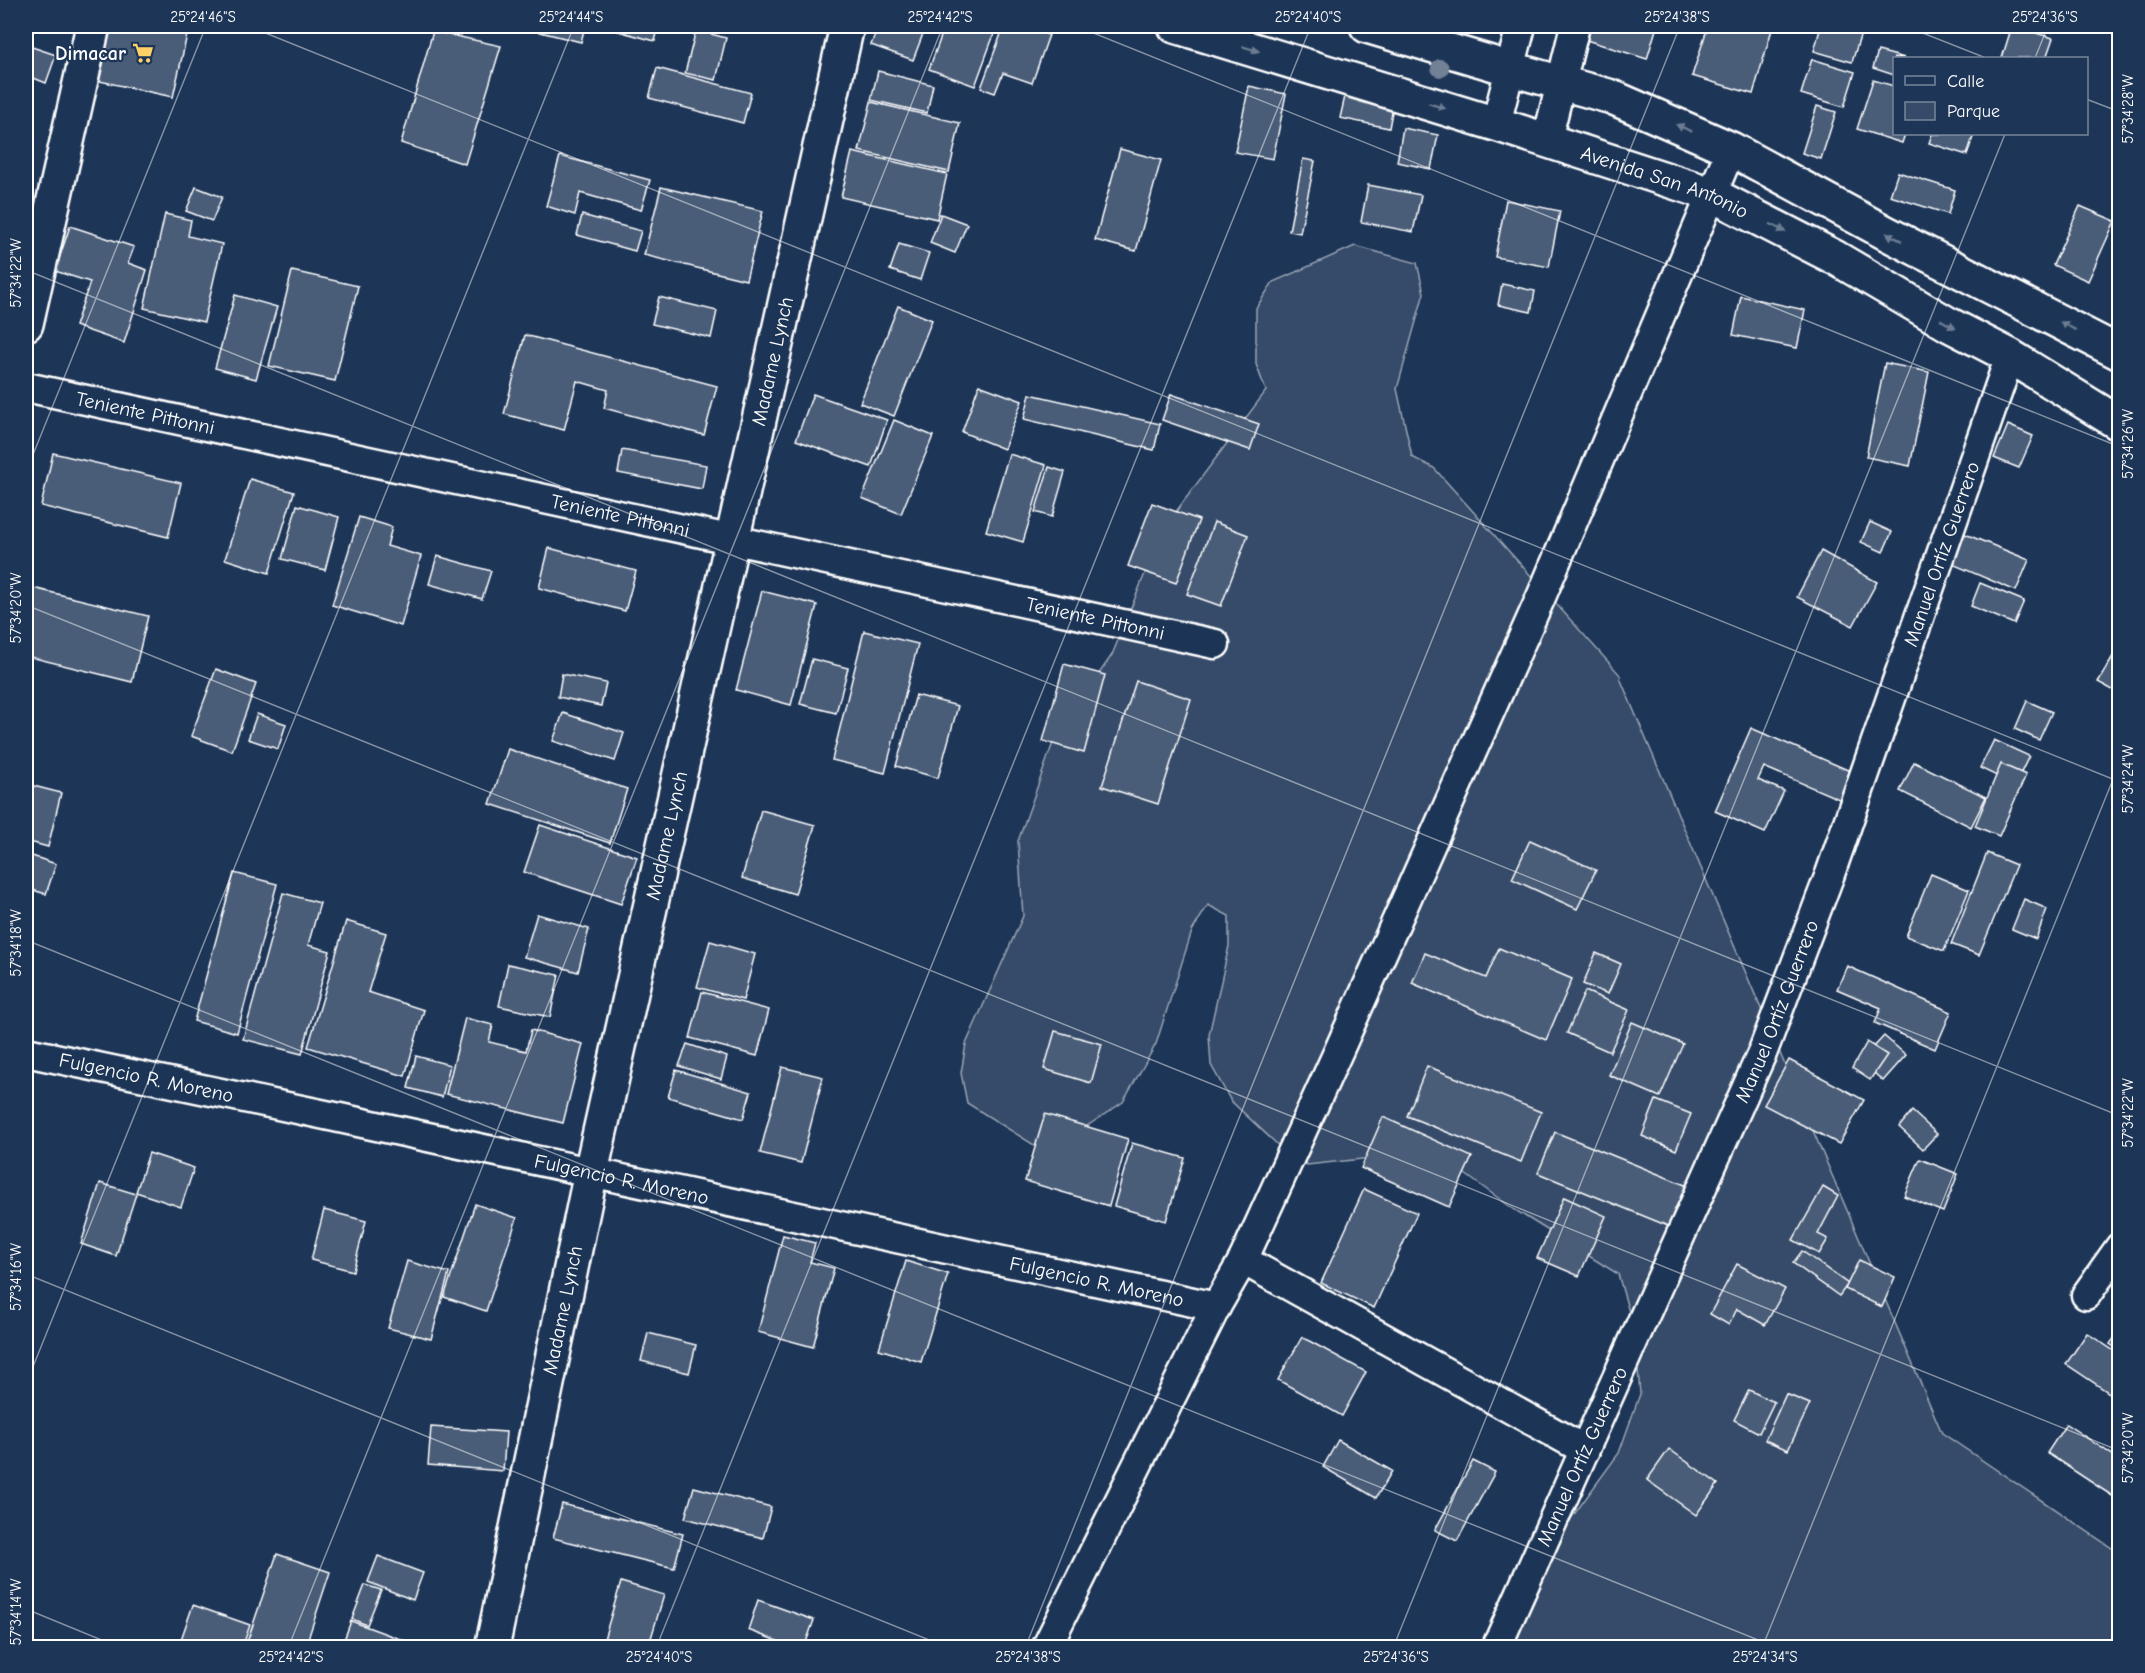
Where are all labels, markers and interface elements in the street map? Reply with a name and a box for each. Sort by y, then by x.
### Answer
text: 25°24'46"S [170,8,236,26]
text: 25°24'44"S [539,8,603,26]
text: 25°24'42"S [907,8,973,26]
text: 25°24'40"S [1275,8,1341,26]
text: 25°24'38"S [1644,8,1710,26]
text: 25°24'36"S [2012,8,2078,26]
supermarket icon: Dimacar [131,41,155,65]
place label: Dimacar [55,42,126,65]
one-way arrow [1242,45,1260,54]
legend [1893,57,2088,135]
text: Calle [1947,71,1984,92]
text: 57°34'28"W [2119,74,2137,144]
text: Parque [1947,101,2000,122]
one-way arrow [1428,102,1446,111]
one-way arrow [1675,123,1693,132]
street label: Avenida San Antonio [1578,141,1752,223]
one-way arrow [1769,223,1786,233]
one-way arrow [1886,232,1903,242]
text: 57°34'22"W [7,238,25,308]
street label: Madame Lynch [747,294,798,428]
one-way arrow [1940,318,1956,329]
one-way arrow [2059,321,2076,331]
street label: Teniente Pittonni [74,387,217,439]
text: 57°34'26"W [2119,409,2137,479]
street label: Manuel Ortíz Guerrero [1898,458,1984,650]
street label: Teniente Pittonni [549,489,692,542]
text: 57°34'20"W [7,573,25,643]
street label: Teniente Pittonni [1024,592,1167,644]
text: 57°34'24"W [2119,745,2137,813]
street label: Madame Lynch [641,769,692,902]
text: 57°34'18"W [7,909,25,977]
street label: Manuel Ortíz Guerrero [1730,917,1823,1106]
street label: Fulgencio R. Moreno [57,1048,236,1107]
text: 57°34'22"W [2119,1078,2137,1148]
street label: Fulgencio R. Moreno [532,1149,711,1209]
text: 57°34'16"W [7,1243,25,1311]
street label: Madame Lynch [538,1243,587,1377]
street label: Fulgencio R. Moreno [1007,1251,1186,1311]
street label: Manuel Ortíz Guerrero [1532,1363,1632,1550]
text: 57°34'20"W [2119,1413,2137,1483]
text: 57°34'14"W [7,1578,25,1646]
text: 25°24'42"S [258,1648,324,1666]
text: 25°24'40"S [626,1648,692,1666]
text: 25°24'38"S [995,1648,1061,1666]
text: 25°24'36"S [1363,1648,1429,1666]
text: 25°24'34"S [1733,1648,1797,1666]

